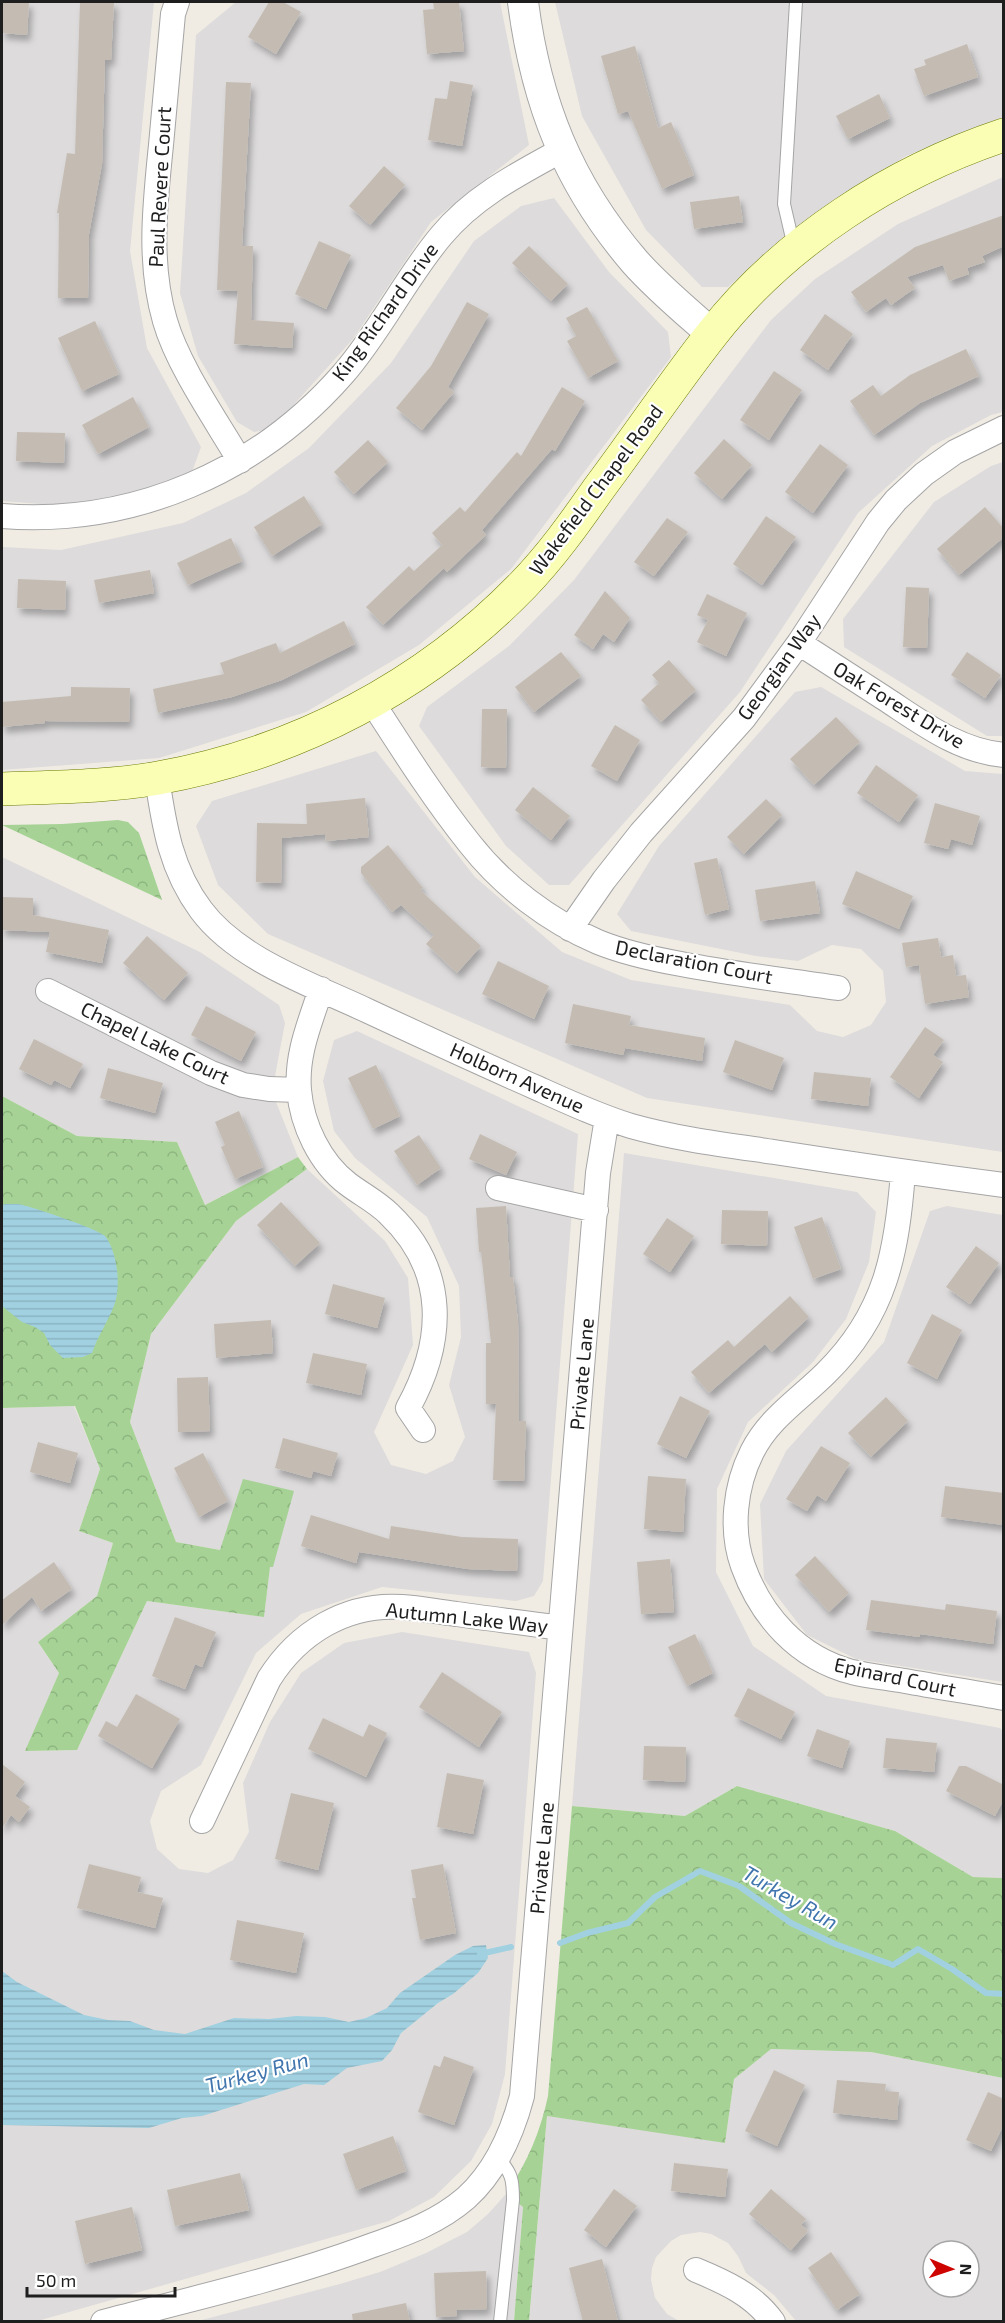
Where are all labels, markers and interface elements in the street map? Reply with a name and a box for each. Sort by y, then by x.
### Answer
street label: Paul Revere Court [143,106,175,268]
street label: King Richard Drive [326,238,442,385]
street label: Wakefield Chapel Road [523,399,667,579]
street label: Georgian Way [732,608,825,724]
street label: Oak Forest Drive [830,656,969,753]
street label: Declaration Court [614,934,775,988]
street label: Chapel Lake Court [77,996,234,1089]
street label: Holborn Avenue [447,1037,588,1117]
street label: Private Lane [564,1317,598,1431]
street label: Autumn Lake Way [385,1597,550,1637]
street label: Epinard Court [832,1651,959,1701]
street label: Private Lane [524,1801,558,1915]
water label: Turkey Run [738,1859,843,1935]
water label: Turkey Run [202,2046,311,2098]
north arrow [921,2239,981,2299]
scale bar [27,2260,176,2298]
text: N [957,2263,976,2276]
text: 50 m [36,2269,76,2291]

